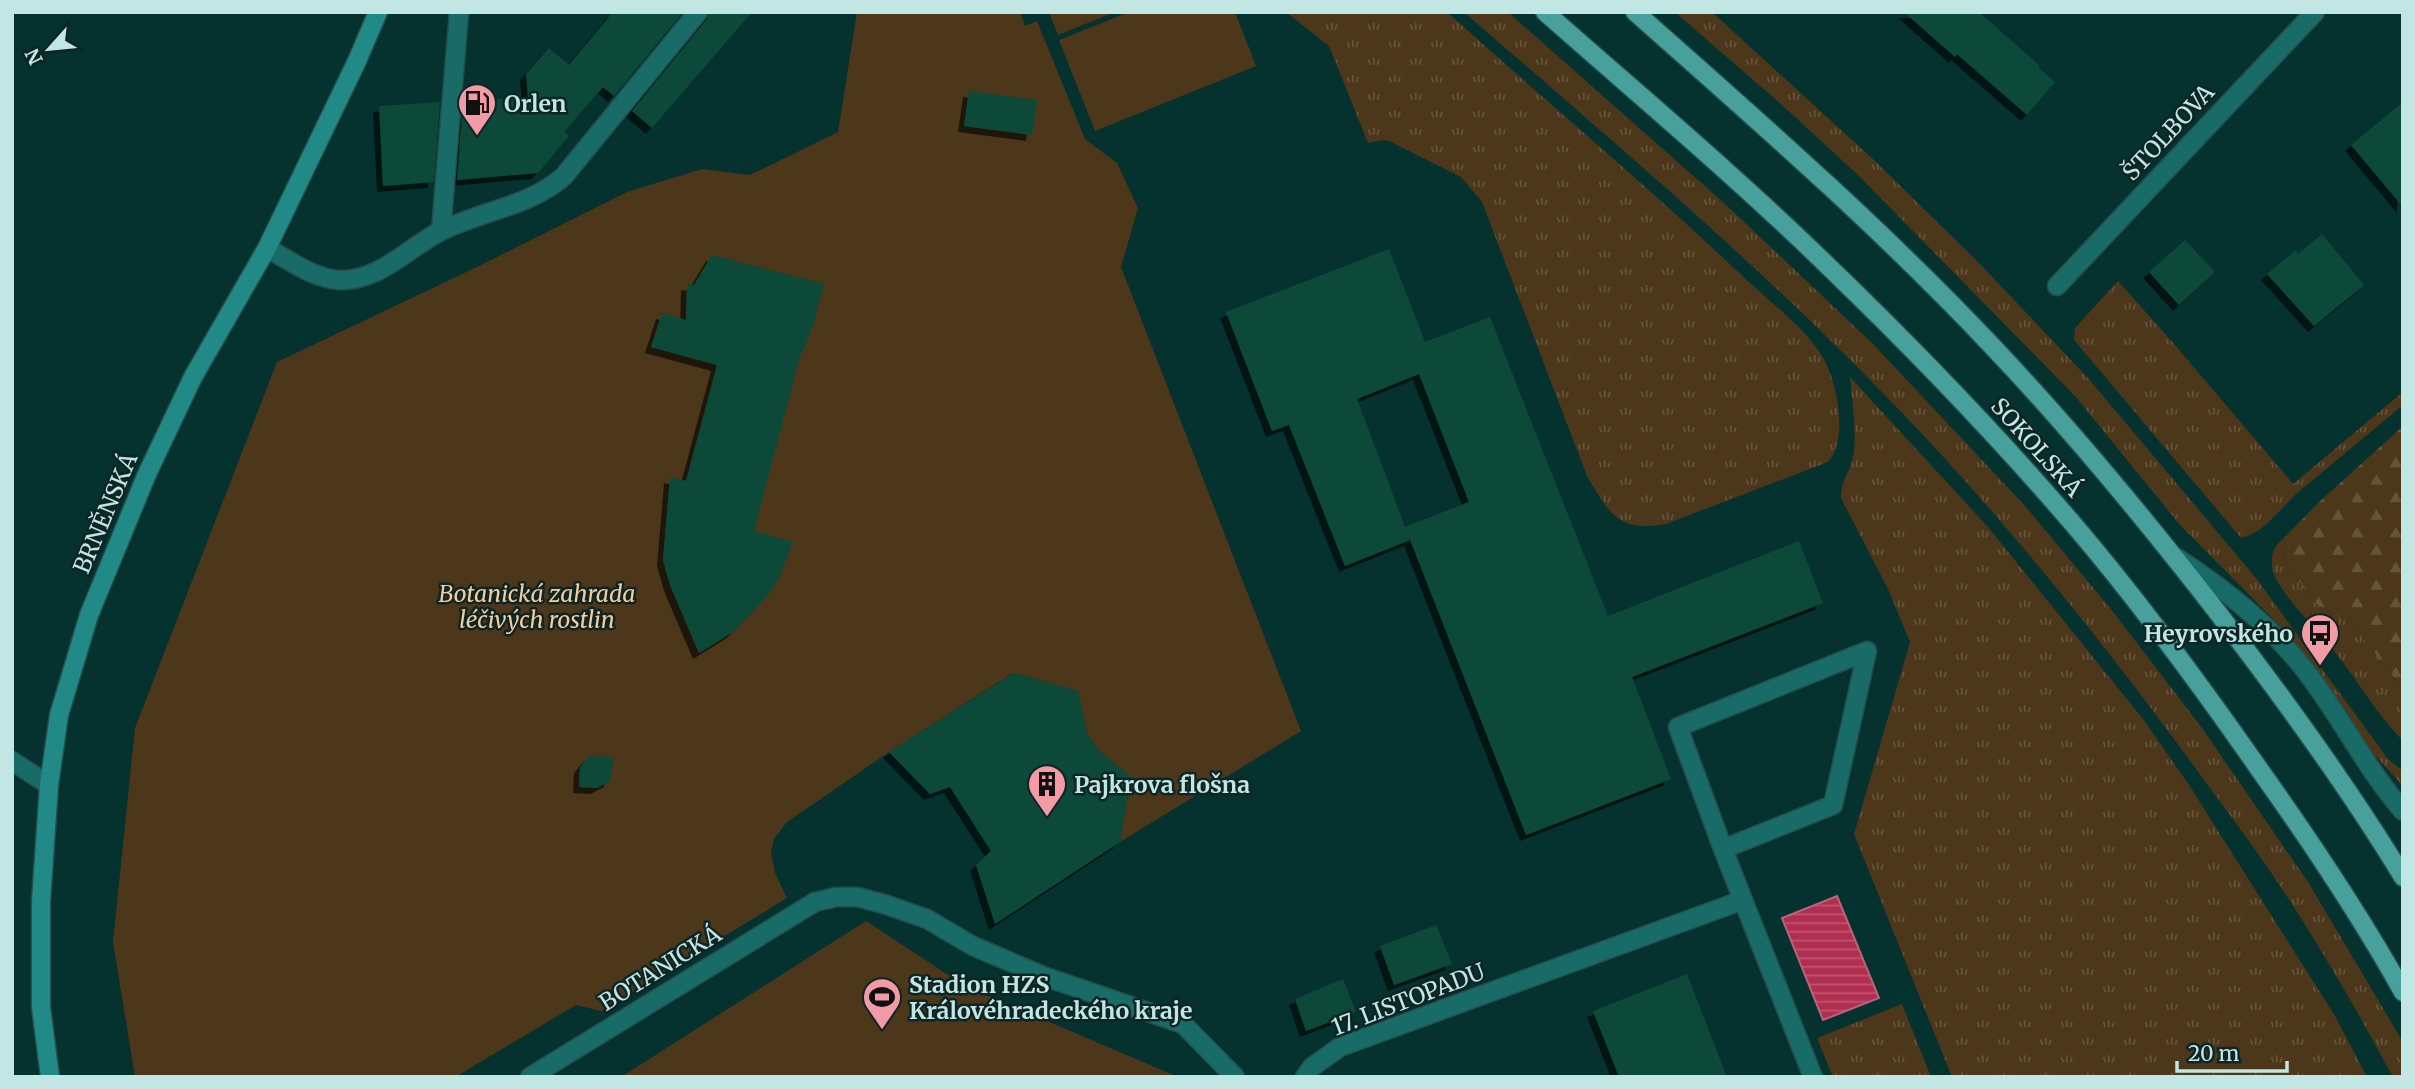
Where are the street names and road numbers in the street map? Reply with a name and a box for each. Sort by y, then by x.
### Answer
street label: ŠTOLBOVA [2116,77,2221,186]
street label: SOKOLSKÁ [1985,392,2090,503]
street label: BRNĚNSKÁ [67,448,144,578]
street label: BOTANICKÁ [594,919,727,1017]
street label: 17. LISTOPADU [1327,956,1489,1042]

